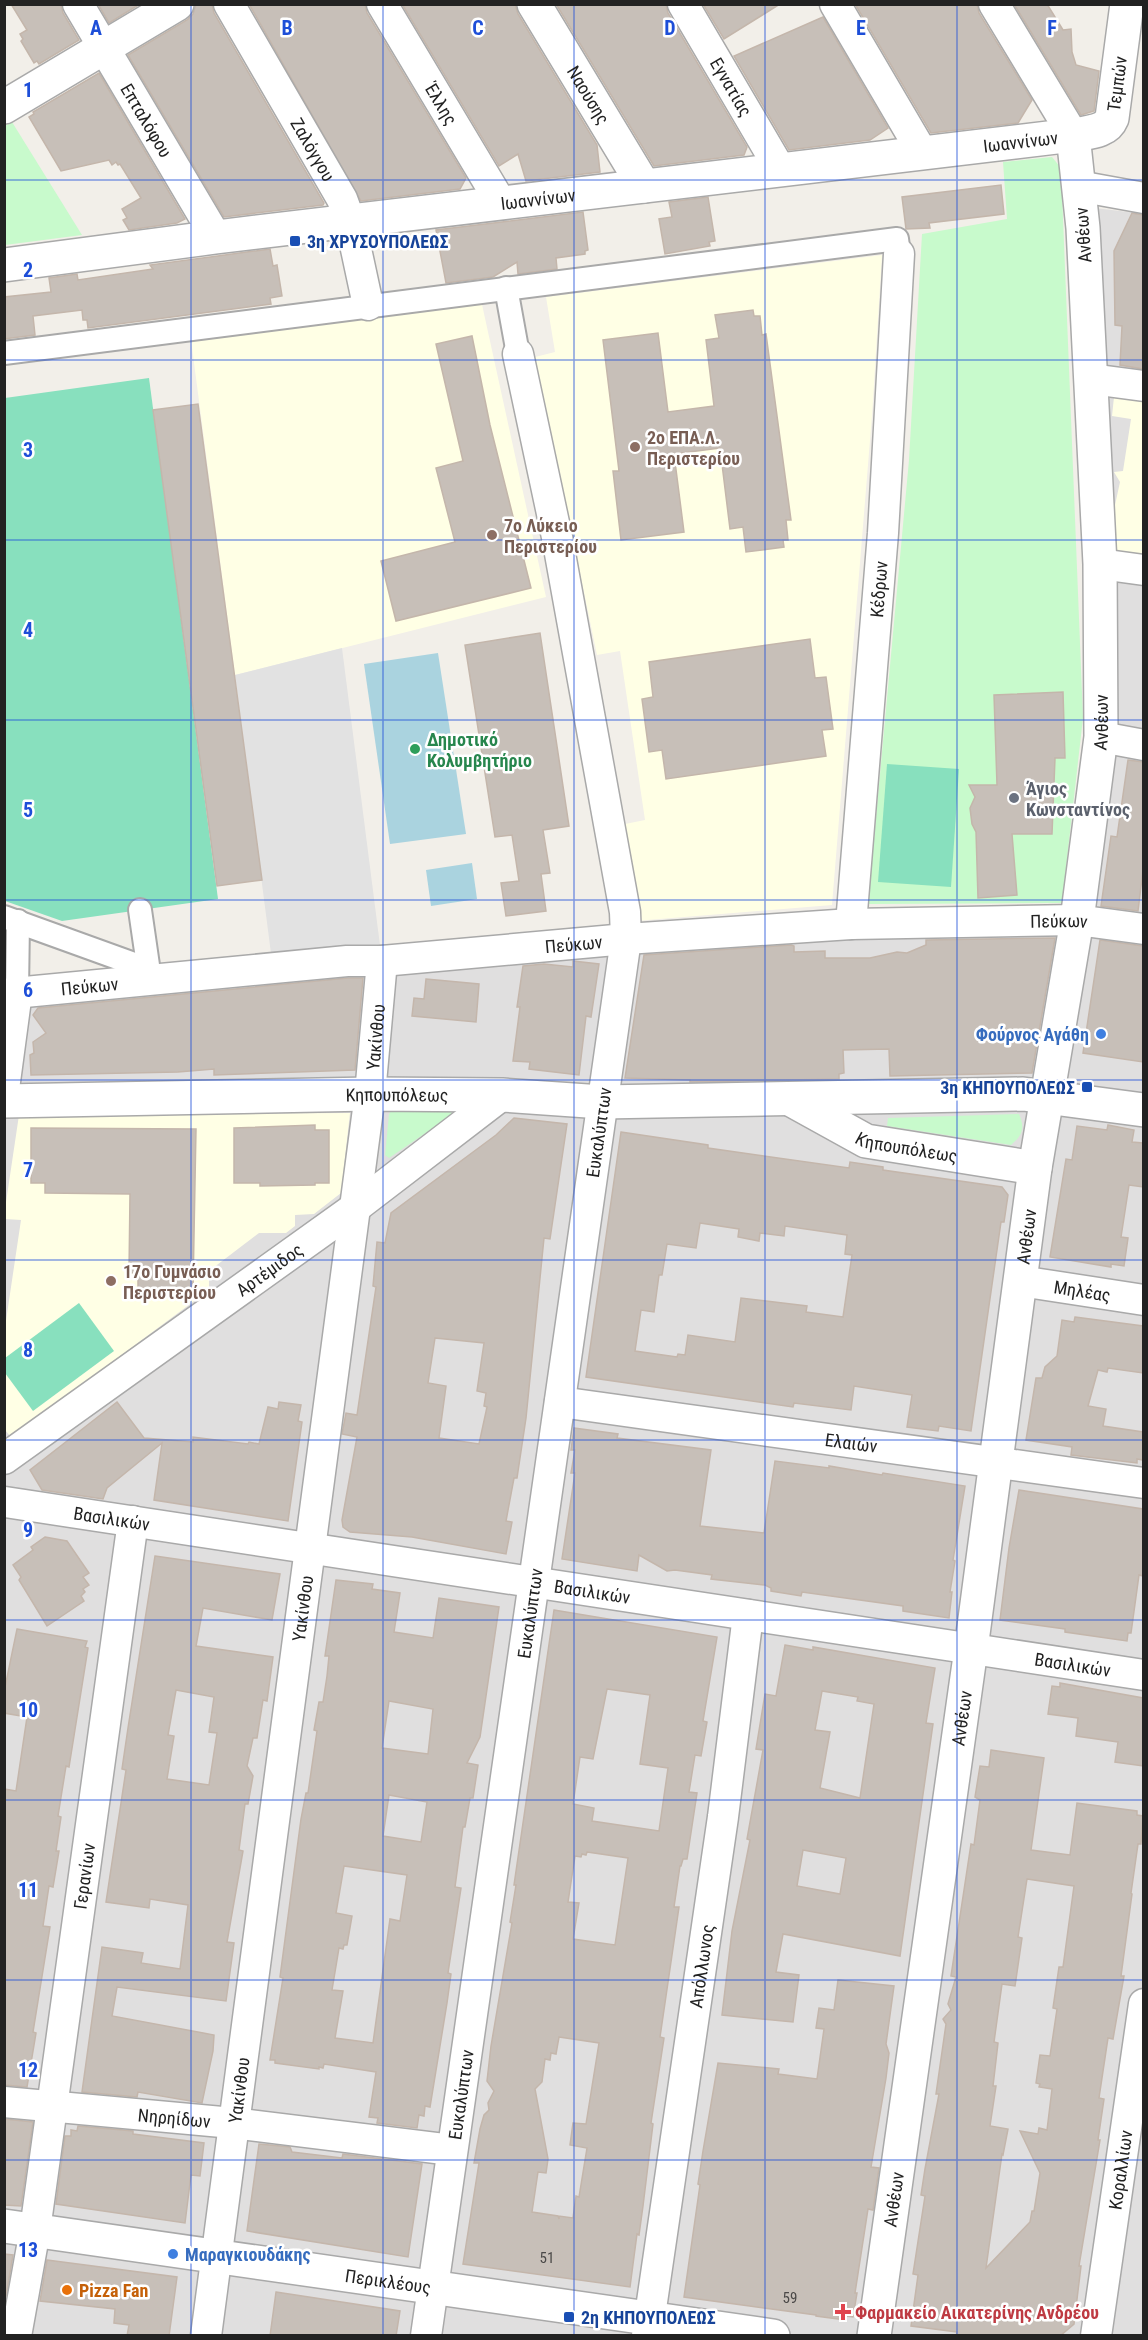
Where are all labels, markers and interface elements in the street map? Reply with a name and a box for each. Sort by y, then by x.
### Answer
text: A [90,16,102,40]
text: B [281,16,293,40]
text: C [472,16,484,40]
text: D [664,16,676,40]
text: E [856,16,866,40]
text: F [1047,16,1057,40]
street label: Εγνατίας [706,54,757,120]
street label: Τεμπών [1102,55,1131,113]
street label: Ναούσης [563,62,614,128]
text: 1 [23,78,33,102]
street label: Έλλης [420,78,462,128]
street label: Επταλόφου [117,79,177,161]
street label: Ζαλόγγου [287,114,340,185]
street label: Ιωαννίνων [982,126,1059,156]
street label: Ιωαννίνων [499,184,577,214]
street label: Ανθέων [1071,206,1095,263]
place label: 3η ΧΡΥΣΟΥΠΟΛΕΩΣ [307,231,449,252]
marker: 3η ΧΡΥΣΟΥΠΟΛΕΩΣ [288,234,302,248]
text: 2 [23,258,33,282]
place label: 2ο ΕΠΑ.Λ. Περιστερίου [647,427,740,469]
text: 3 [23,438,33,462]
marker: 2ο ΕΠΑ.Λ. Περιστερίου [628,440,642,454]
place label: 7ο Λύκειο Περιστερίου [504,515,597,557]
marker: 7ο Λύκειο Περιστερίου [485,528,499,542]
street label: Κέδρων [866,560,891,618]
text: 4 [23,618,33,642]
street label: Ανθέων [1089,694,1112,751]
place label: Δημοτικό Κολυμβητήριο [427,729,532,771]
marker: Δημοτικό Κολυμβητήριο [408,742,422,756]
place label: Άγιος Κωνσταντίνος [1026,778,1130,820]
marker: Άγιος Κωνσταντίνος [1007,791,1021,805]
text: 5 [23,798,33,822]
street label: Πεύκων [1030,909,1089,932]
street label: Πεύκων [544,931,604,957]
street label: Πεύκων [60,973,120,999]
text: 6 [23,978,33,1002]
street label: Υακίνθου [362,1003,389,1071]
place label: Φούρνος Αγάθη [976,1024,1089,1045]
marker: Φούρνος Αγάθη [1094,1027,1108,1041]
place label: 3η ΚΗΠΟΥΠΟΛΕΩΣ [940,1077,1075,1098]
marker: 3η ΚΗΠΟΥΠΟΛΕΩΣ [1080,1080,1094,1094]
street label: Κηπουπόλεως [345,1083,448,1105]
street label: Ευκαλύπτων [582,1086,615,1179]
street label: Κηπουπόλεως [852,1127,959,1166]
text: 7 [23,1158,33,1182]
street label: Ανθέων [1012,1207,1040,1265]
street label: Αρτέμιδος [232,1238,306,1300]
place label: 17ο Γυμνάσιο Περιστερίου [123,1261,221,1303]
marker: 17ο Γυμνάσιο Περιστερίου [104,1274,118,1288]
street label: Μηλέας [1052,1276,1112,1305]
text: 8 [23,1338,33,1362]
street label: Ελαιών [824,1428,879,1456]
street label: Βασιλικών [72,1502,152,1534]
text: 9 [23,1518,33,1542]
street label: Ευκαλύπτων [513,1567,546,1660]
street label: Υακίνθου [287,1574,317,1643]
street label: Βασιλικών [553,1575,632,1607]
street label: Βασιλικών [1033,1648,1113,1680]
street label: Ανθέων [947,1689,976,1747]
text: 10 [18,1698,38,1722]
street label: Γερανίων [69,1841,99,1910]
text: 11 [18,1878,38,1902]
street label: Απόλλωνος [685,1923,718,2009]
street label: Ευκαλύπτων [444,2048,477,2141]
street label: Υακίνθου [224,2056,253,2124]
text: 12 [18,2058,38,2082]
street label: Νηρηίδων [137,2104,212,2131]
street label: Κοραλλίων [1104,2128,1136,2211]
street label: Ανθέων [879,2170,908,2228]
text: 13 [18,2238,38,2262]
place label: Μαραγκιουδάκης [185,2244,311,2265]
marker: Μαραγκιουδάκης [166,2247,180,2261]
house number: 51 [540,2249,554,2267]
street label: Περικλέους [344,2264,432,2297]
place label: Pizza Fan [79,2280,148,2301]
marker: Pizza Fan [60,2283,74,2297]
house number: 59 [783,2289,797,2307]
place label: Φαρμακείο Αικατερίνης Ανδρέου [855,2302,1099,2323]
marker: Φαρμακείο Αικατερίνης Ανδρέου [836,2305,850,2319]
place label: 2η ΚΗΠΟΥΠΟΛΕΩΣ [581,2307,716,2328]
marker: 2η ΚΗΠΟΥΠΟΛΕΩΣ [562,2310,576,2324]

